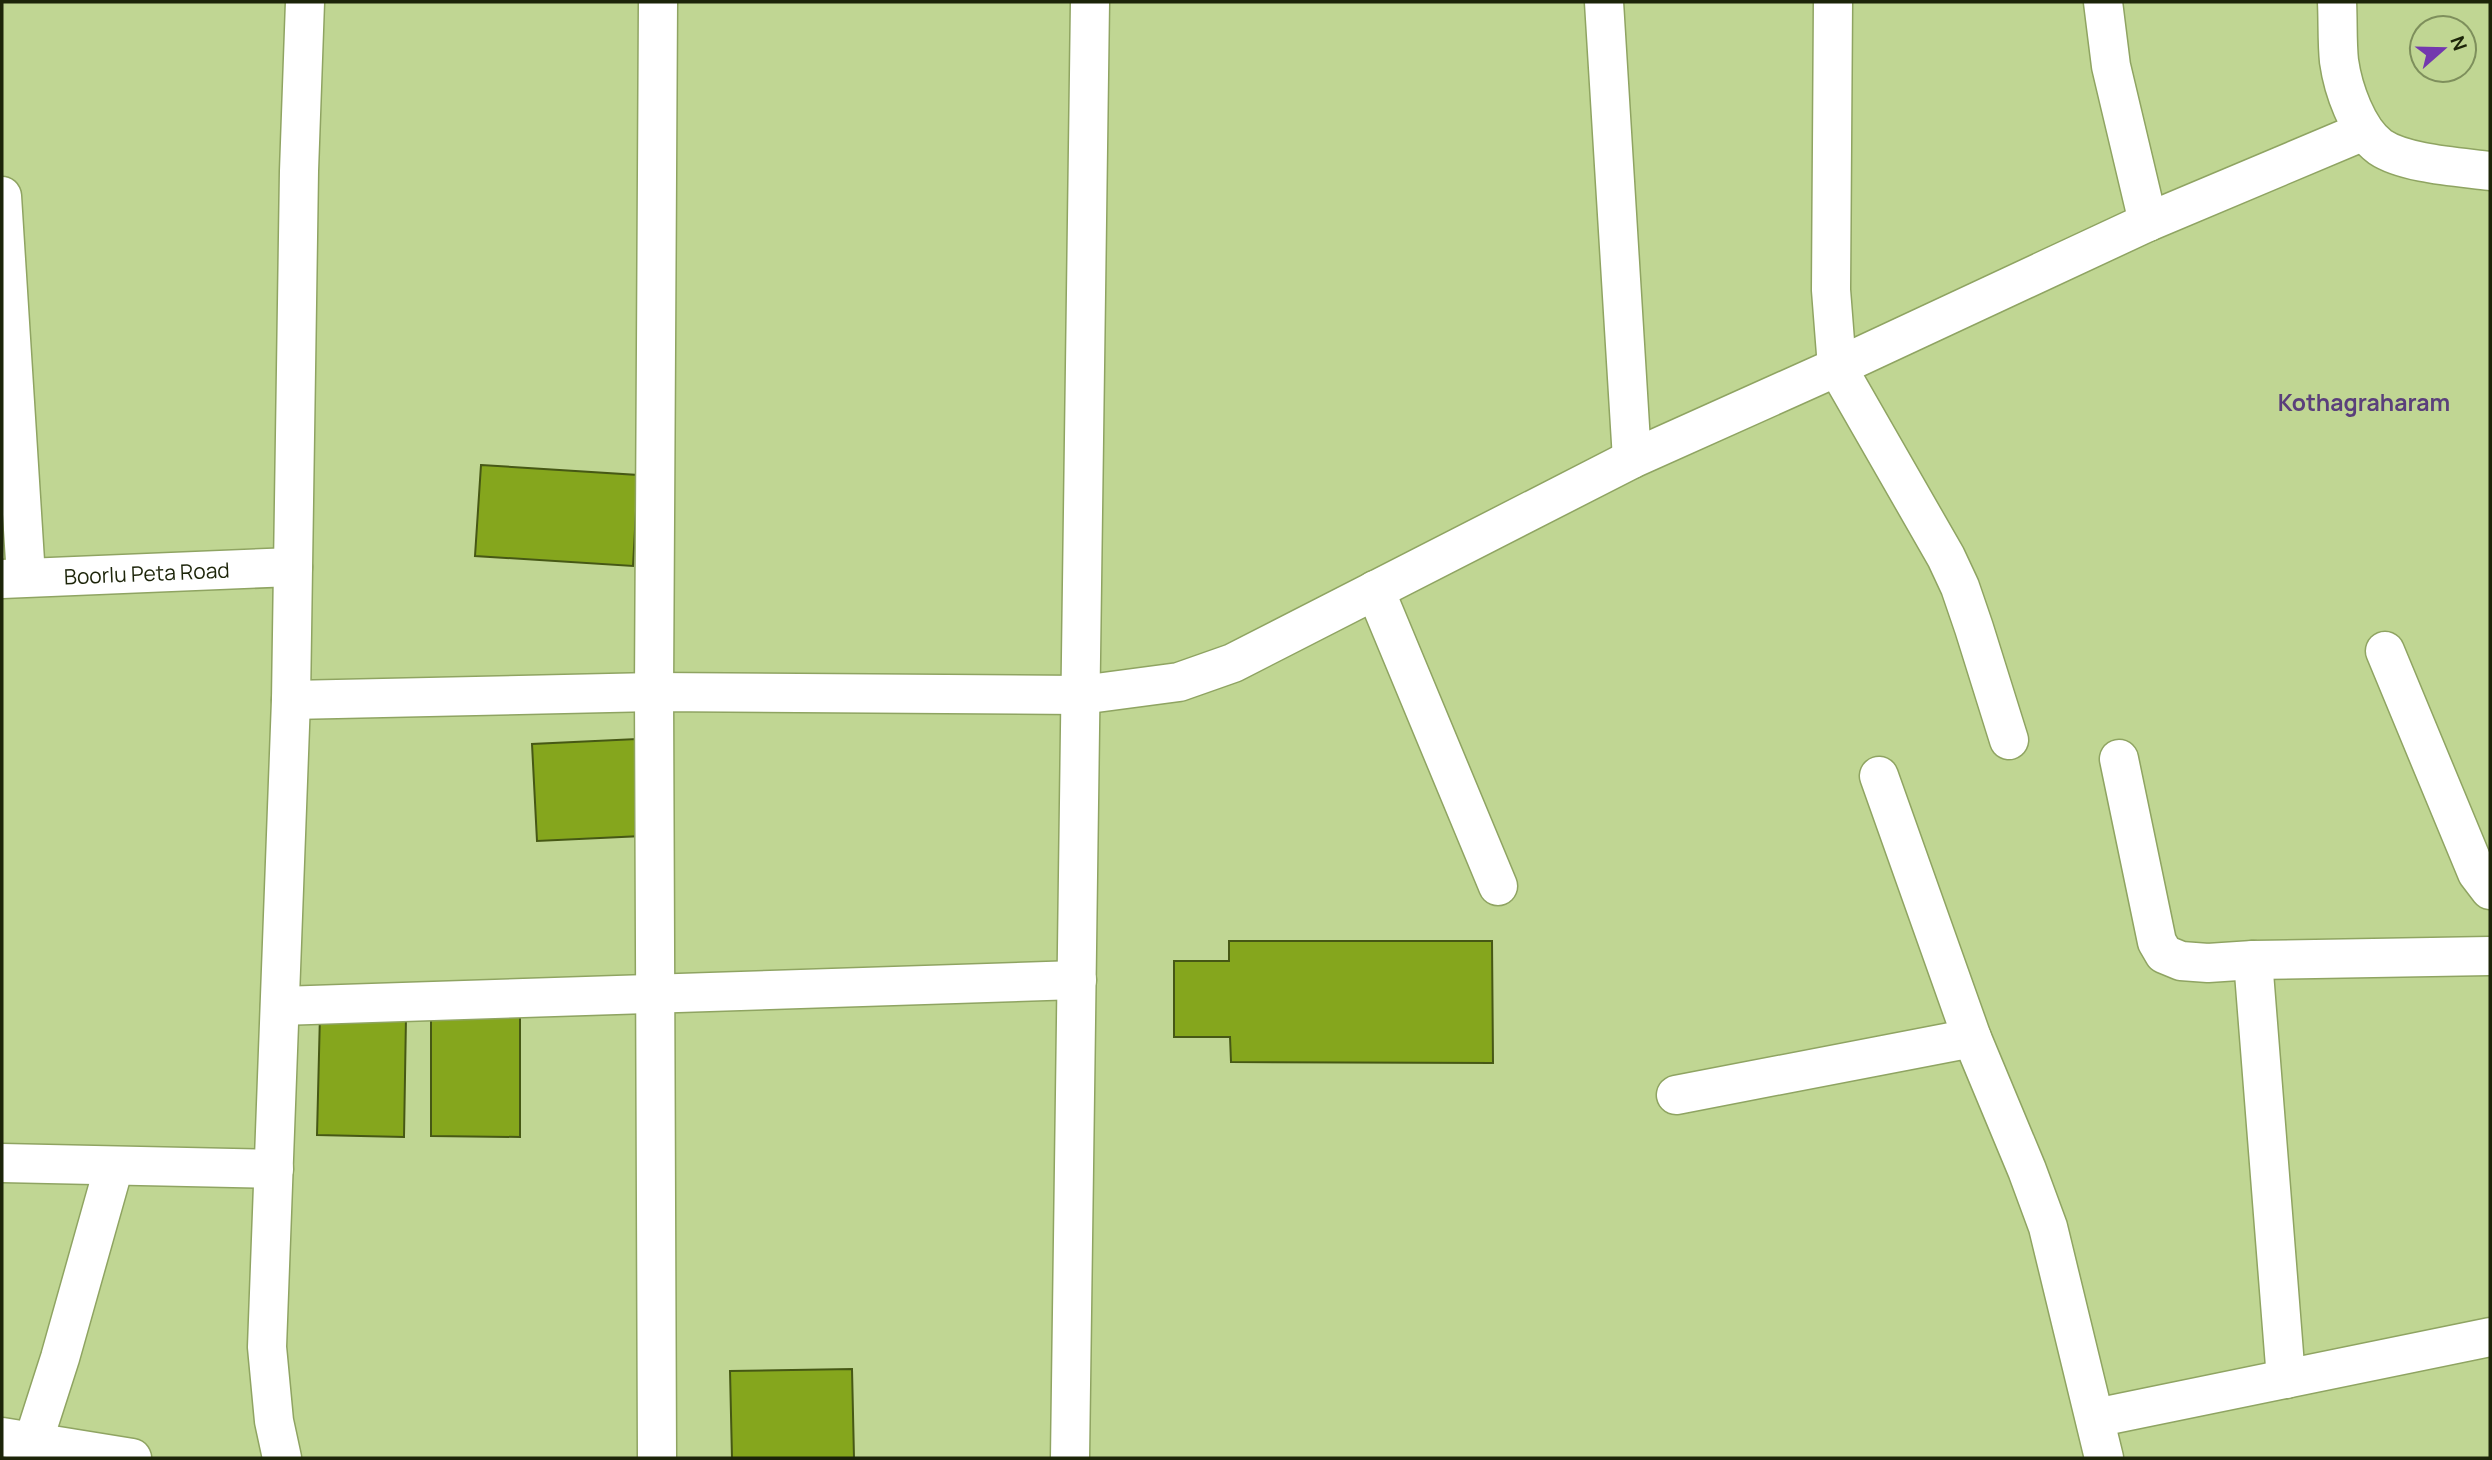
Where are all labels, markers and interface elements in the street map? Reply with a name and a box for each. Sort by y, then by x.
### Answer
north arrow [2408,14,2478,84]
text: N [2444,32,2474,54]
district label: Kothagraharam [2278,386,2450,418]
street label: Boorlu Peta Road [63,556,230,590]

